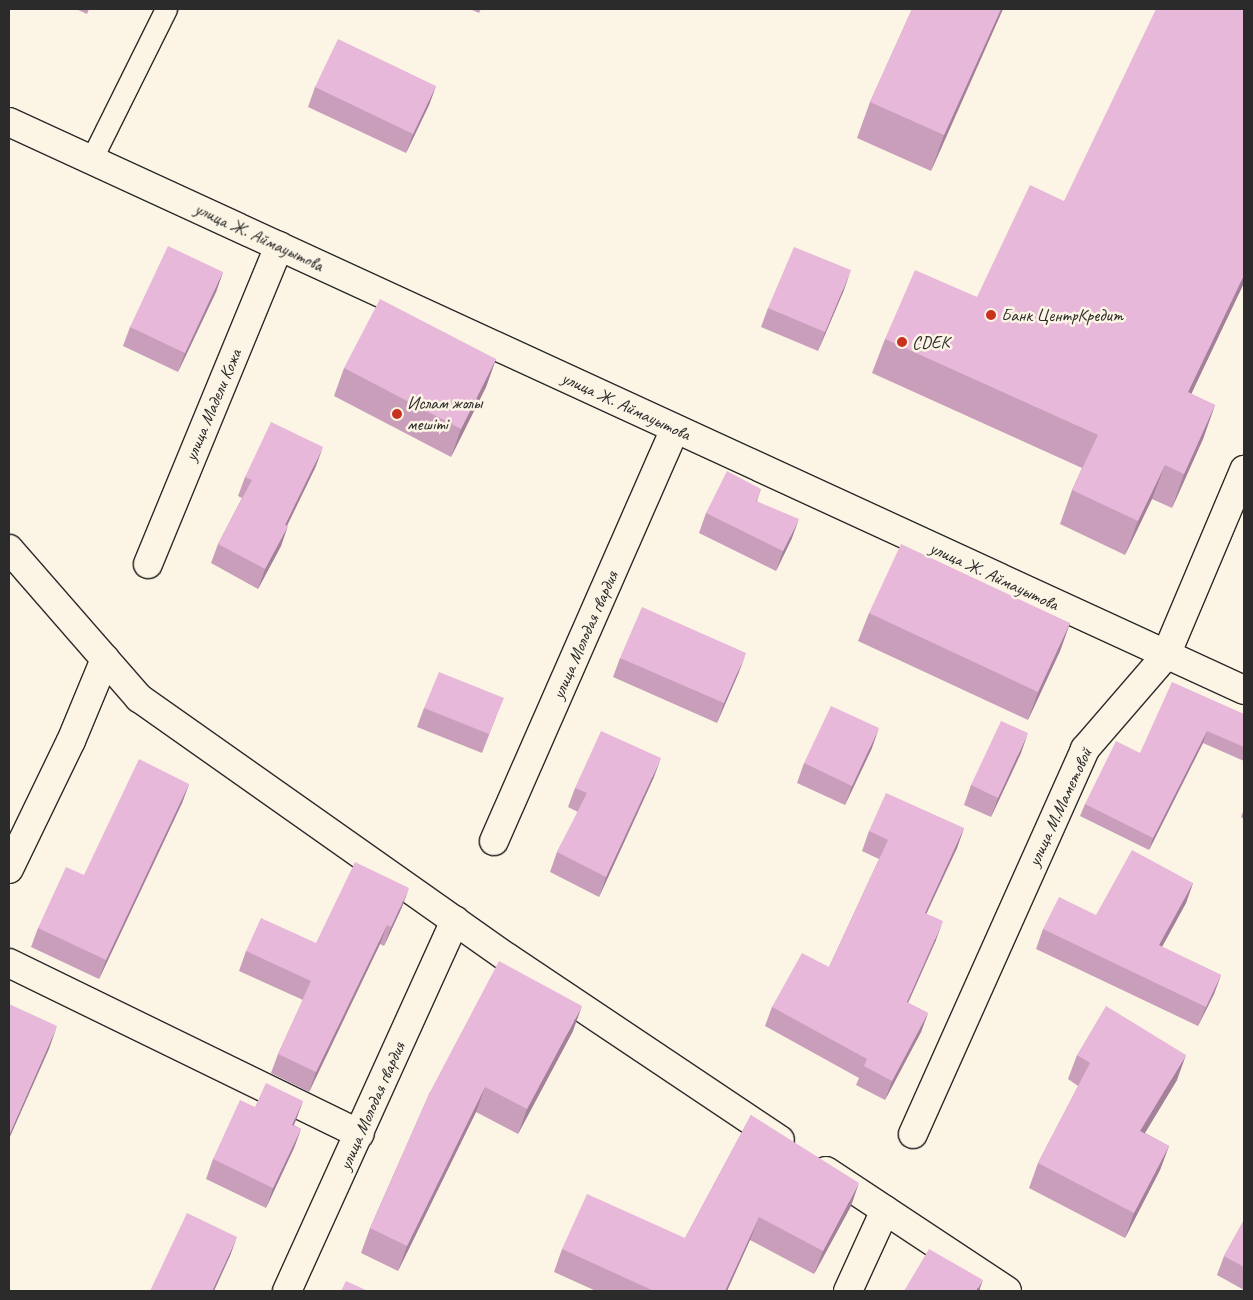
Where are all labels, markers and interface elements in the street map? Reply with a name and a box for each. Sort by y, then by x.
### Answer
street label: улица Ж. Аймауытова [191,198,327,276]
place label: Банк ЦентрКредит [1001,304,1123,326]
marker: Банк ЦентрКредит [985,309,997,321]
place label: CDEK [912,331,949,353]
marker: CDEK [896,336,908,348]
street label: улица Мадели Кожа [180,346,246,464]
street label: улица Ж. Аймауытова [558,367,694,445]
place label: Ислам жолы мешіті [407,393,482,436]
marker: Ислам жолы мешіті [391,408,403,420]
street label: улица Ж. Аймауытова [926,537,1062,615]
street label: улица Молодая гвардия [547,567,623,703]
street label: улица М.Маметовой [1023,744,1097,870]
street label: улица Молодая гвардия [334,1038,410,1174]

